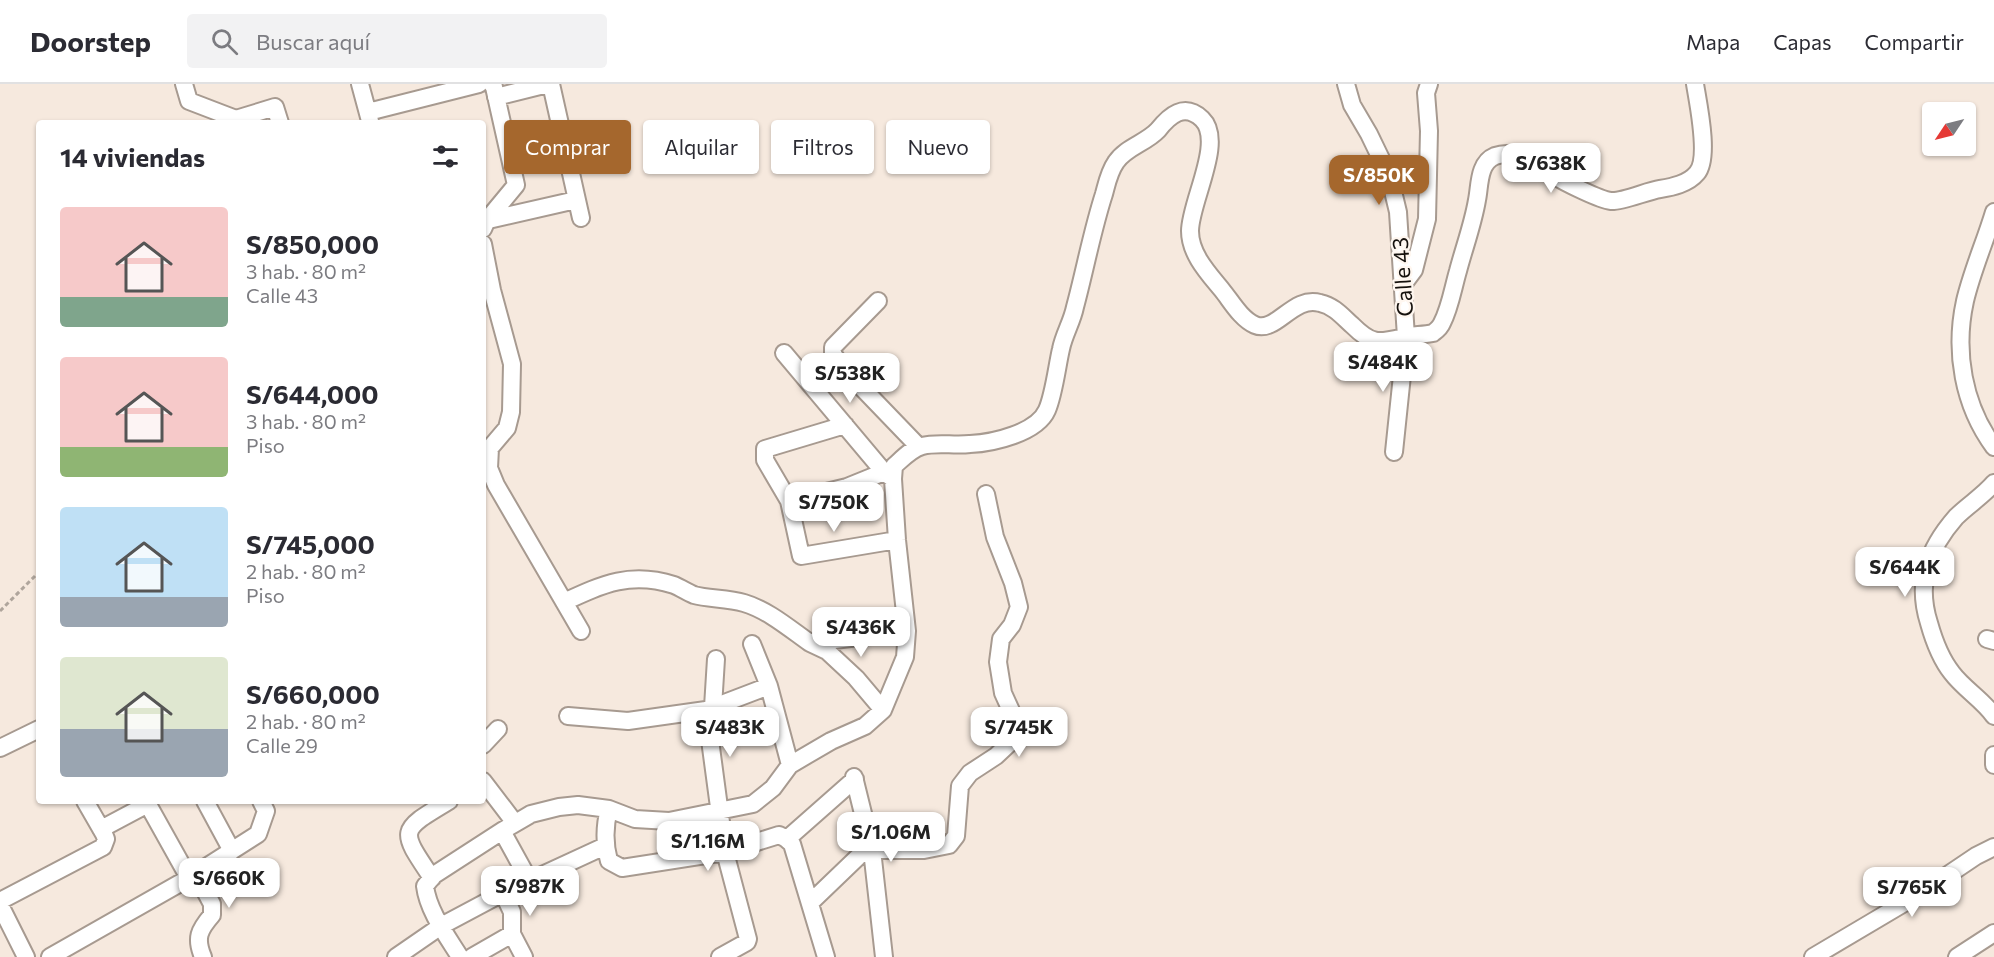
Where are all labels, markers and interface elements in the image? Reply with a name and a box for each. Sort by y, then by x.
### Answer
search box [187,14,607,68]
text: Doorstep [30,24,151,58]
icon: search [208,25,241,58]
text: Buscar aquí [256,28,370,55]
text: Mapa [1686,29,1740,54]
text: Capas [1773,29,1832,54]
text: Compartir [1865,29,1964,54]
north arrow [1922,102,1976,156]
map controls [1922,102,1976,156]
chip: Comprar [504,120,631,174]
chip: Alquilar [643,120,759,174]
chip: Filtros [771,120,874,174]
chip: Nuevo [886,120,990,174]
icon: filters [429,140,462,173]
text: 14 viviendas [60,141,205,172]
pin: S/638K [1502,143,1600,194]
text: S/638K [1516,150,1586,174]
pin: S/850K [1330,155,1428,206]
text: S/850K [1343,162,1415,186]
text: S/850,000 [246,228,379,259]
icon: home [108,231,180,303]
street label: Calle 43 [1386,236,1418,318]
text: 3 hab. · 80 m² [246,259,366,283]
text: Calle 43 [246,283,318,307]
pin: S/484K [1334,342,1432,393]
text: S/484K [1348,349,1418,373]
pin: S/538K [801,353,899,404]
text: S/538K [815,360,885,384]
text: S/644,000 [246,378,379,409]
icon: home [108,381,180,453]
text: 3 hab. · 80 m² [246,409,366,433]
text: Piso [246,433,285,457]
pin: S/750K [785,482,883,533]
text: S/750K [799,489,869,513]
text: S/745,000 [246,528,375,559]
icon: home [108,531,180,603]
pin: S/644K [1856,547,1954,598]
text: S/644K [1869,554,1941,578]
text: 2 hab. · 80 m² [246,559,366,583]
text: Piso [246,583,285,607]
pin: S/436K [812,607,910,658]
text: S/436K [826,614,896,638]
text: S/660,000 [246,678,380,709]
icon: home [108,681,180,753]
pin: S/483K [681,707,779,758]
pin: S/745K [970,707,1068,758]
text: 2 hab. · 80 m² [246,709,366,733]
text: S/483K [695,714,765,738]
text: S/745K [985,714,1053,738]
text: Calle 29 [246,733,318,757]
pin: S/1.06M [836,812,946,863]
text: S/1.06M [851,819,931,843]
pin: S/1.16M [653,821,763,872]
text: S/1.16M [671,828,745,852]
pin: S/660K [180,858,278,909]
text: S/660K [193,865,265,889]
pin: S/987K [481,866,579,917]
pin: S/765K [1863,867,1961,918]
text: S/987K [495,873,565,897]
text: S/765K [1877,874,1947,898]

